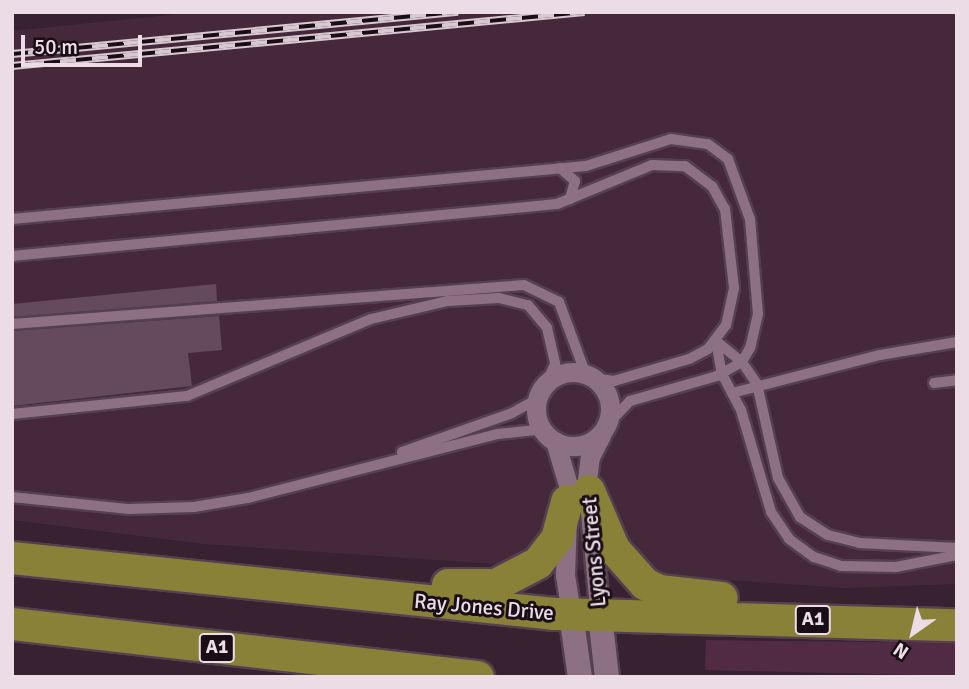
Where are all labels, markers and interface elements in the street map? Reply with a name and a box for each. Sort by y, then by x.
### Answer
scale bar [24,21,145,65]
text: 50 m [34,34,78,60]
street label: Lyons Street [577,496,611,608]
street label: Ray Jones Drive [413,588,555,626]
north arrow [878,598,948,668]
road number: A1 [794,604,832,636]
road number: A1 [198,632,236,664]
text: N [889,637,913,664]

